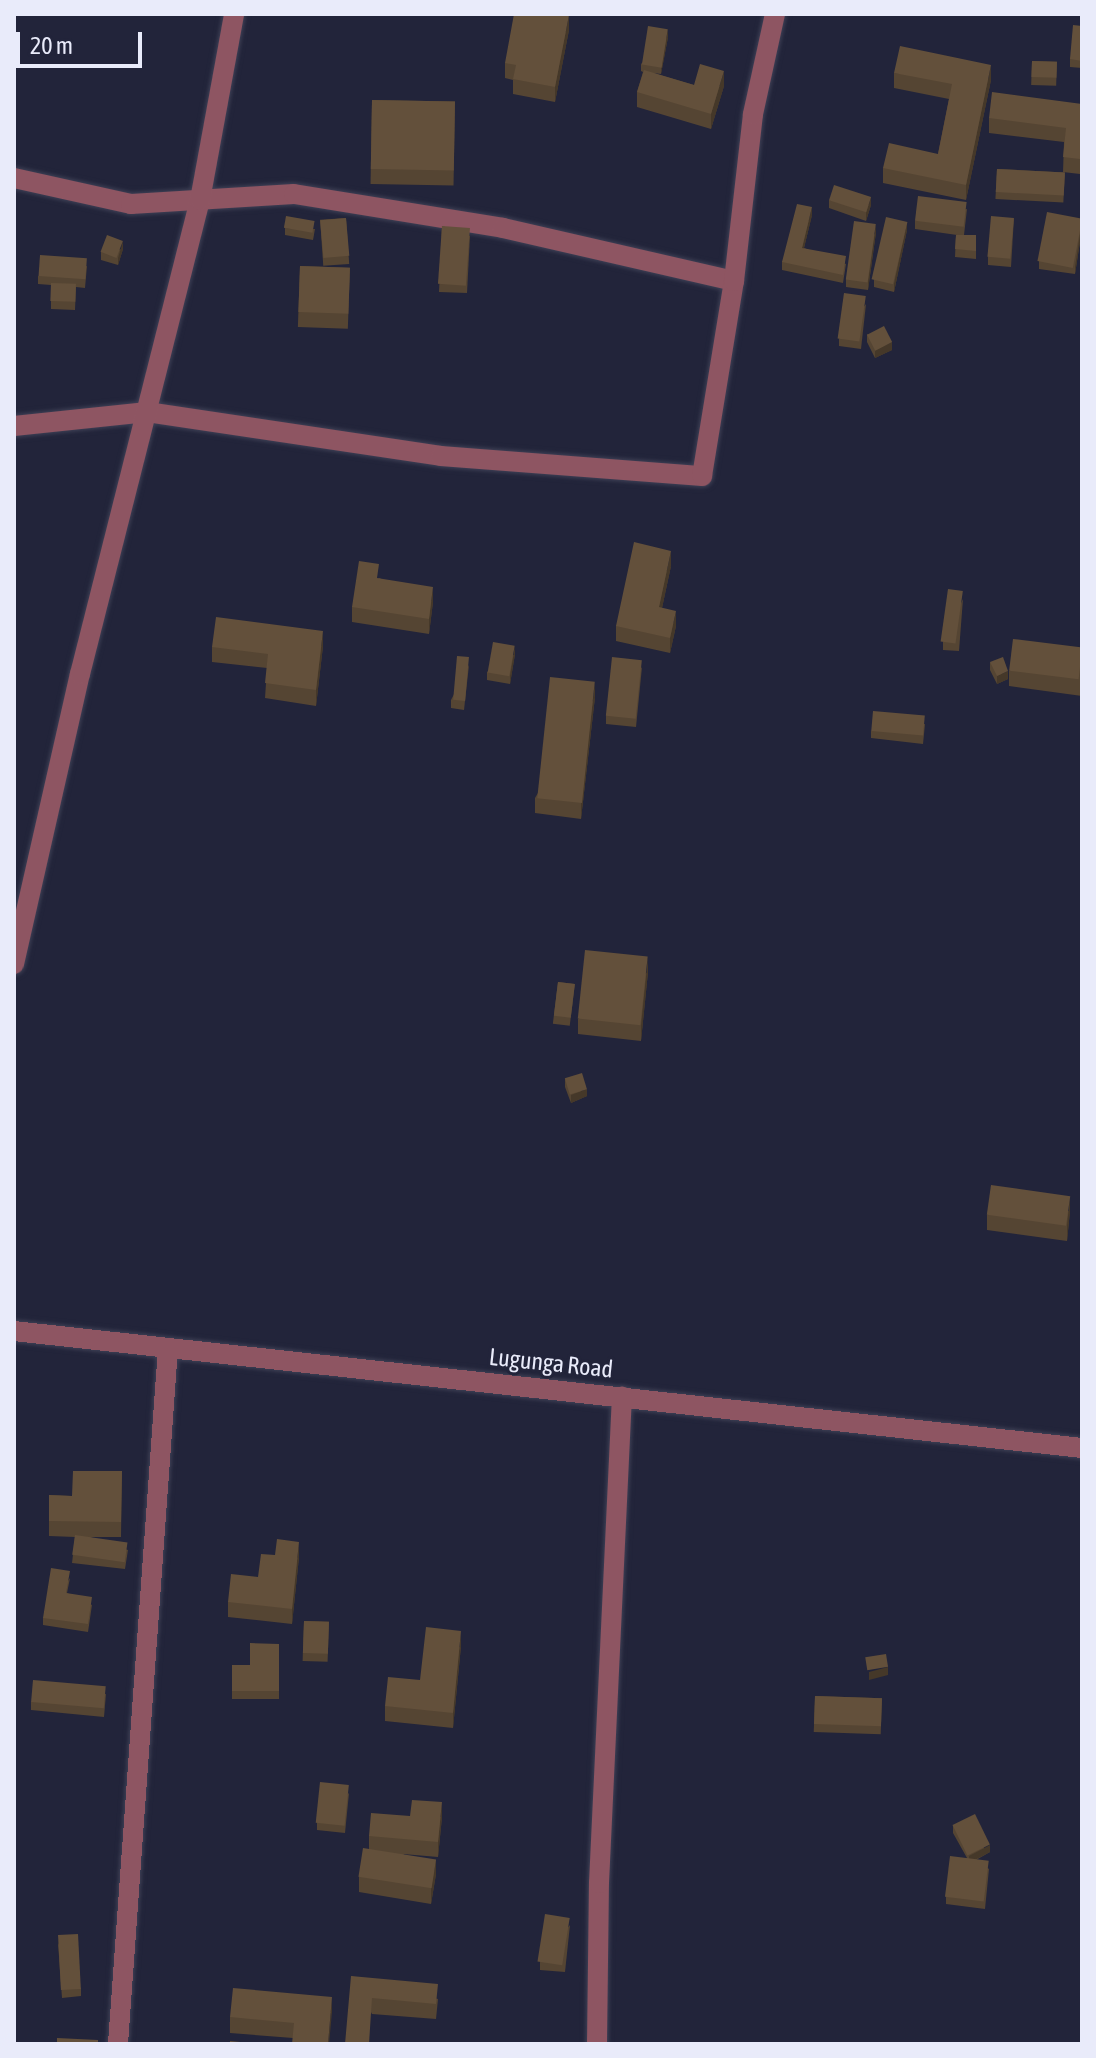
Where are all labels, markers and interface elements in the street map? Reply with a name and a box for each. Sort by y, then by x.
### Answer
scale bar [20,16,146,66]
text: 20 m [30,32,73,59]
street label: Lugunga Road [488,1342,614,1384]

